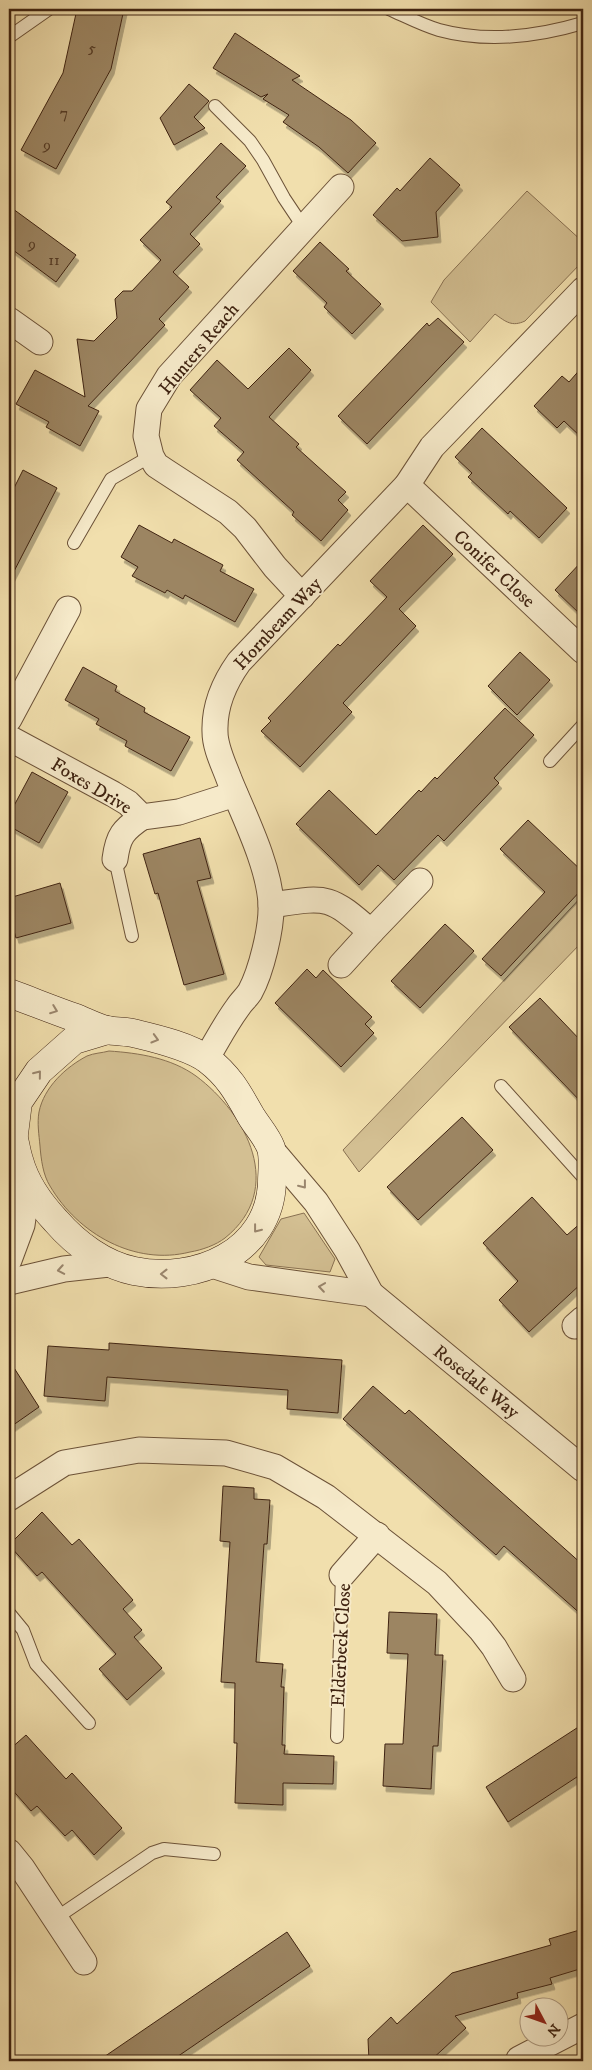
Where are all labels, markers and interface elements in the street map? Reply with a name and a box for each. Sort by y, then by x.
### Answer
house number: 5 [88,38,96,58]
house number: 7 [60,103,68,123]
house number: 9 [42,135,51,155]
house number: 9 [27,234,36,254]
house number: 11 [48,250,60,270]
street label: Hunters Reach [154,298,244,400]
street label: Conifer Close [448,525,540,613]
street label: Hornbeam Way [229,572,328,675]
street label: Foxes Drive [47,753,136,819]
one-way arrow [49,1004,58,1014]
one-way arrow [150,1033,158,1043]
one-way arrow [32,1071,41,1080]
one-way arrow [297,1180,306,1189]
one-way arrow [254,1223,263,1233]
one-way arrow [57,1264,66,1274]
one-way arrow [160,1269,168,1279]
one-way arrow [318,1282,327,1292]
street label: Rosedale Way [428,1340,525,1425]
street label: Elderbeck Close [327,1583,356,1707]
north arrow [520,1998,570,2048]
text: N [542,2020,564,2040]

